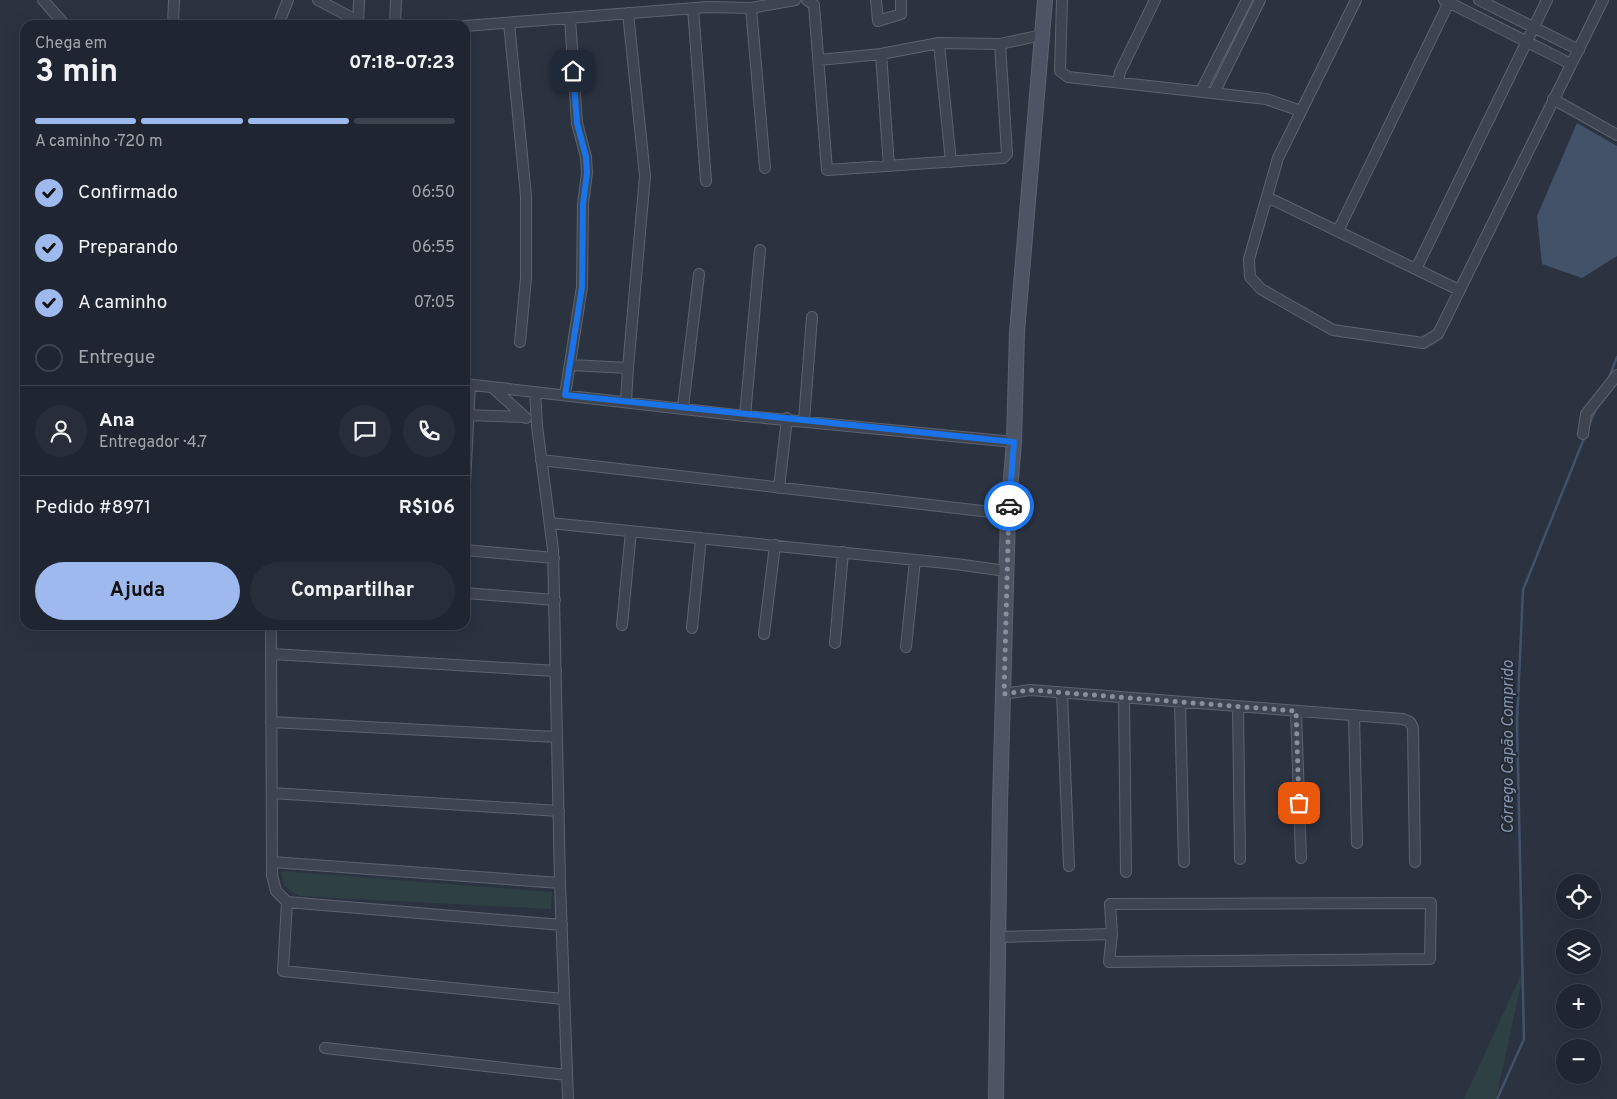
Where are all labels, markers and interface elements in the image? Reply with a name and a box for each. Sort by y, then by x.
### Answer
text: Chega em [35,34,107,54]
pin [552,50,594,92]
text: 07:18–07:23 [349,51,455,75]
text: 3 min [35,53,118,93]
icon: home [559,57,587,85]
text: A caminho · 720 m [35,132,163,152]
icon: check [35,179,63,207]
text: Confirmado [78,181,178,205]
text: 06:50 [411,183,455,203]
icon: check [35,234,63,262]
text: Preparando [78,236,178,260]
text: 06:55 [412,238,455,258]
icon: check [35,289,63,317]
text: A caminho [78,291,167,315]
text: 07:05 [414,293,455,313]
text: Entregue [78,346,155,370]
button: person [35,405,87,457]
button: chat [339,405,391,457]
button: phone [403,405,455,457]
text: Ana [99,409,134,433]
text: Entregador · 4.7 [99,433,207,453]
courier [984,481,1034,531]
icon: car [995,492,1023,520]
text: Pedido #8971 [35,496,151,520]
text: R$106 [399,496,455,520]
button: Ajuda [35,562,240,620]
button: Compartilhar [250,562,455,620]
water label: Córrego Capão Comprido [1499,660,1519,834]
pin [1278,782,1320,824]
icon: bag [1285,789,1313,817]
map controls [1556,874,1601,1084]
button: locate [1556,874,1601,919]
button: layers [1556,929,1601,974]
button: + [1556,984,1601,1029]
button: − [1556,1039,1601,1084]

